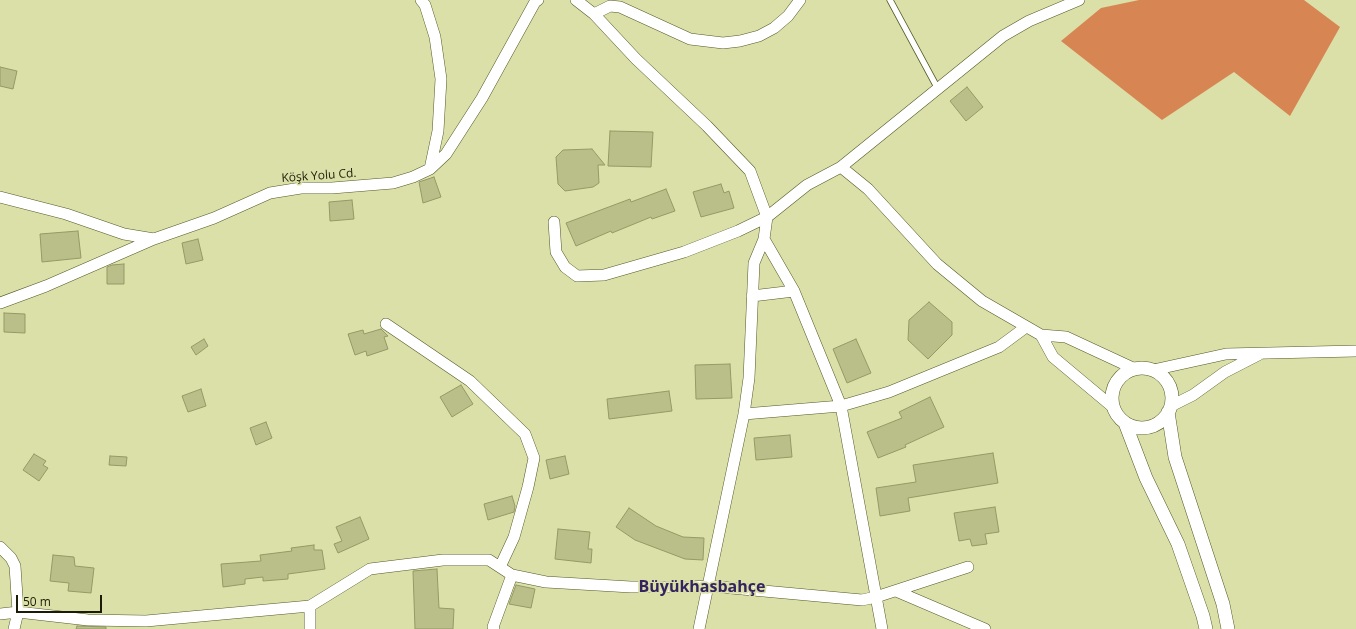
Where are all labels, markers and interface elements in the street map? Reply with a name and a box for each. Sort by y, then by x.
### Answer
street label: Köşk Yolu Cd. [281,166,357,186]
district label: Büyükhasbahçe [639,577,765,597]
scale bar [18,587,104,613]
text: 50 m [23,593,51,610]

